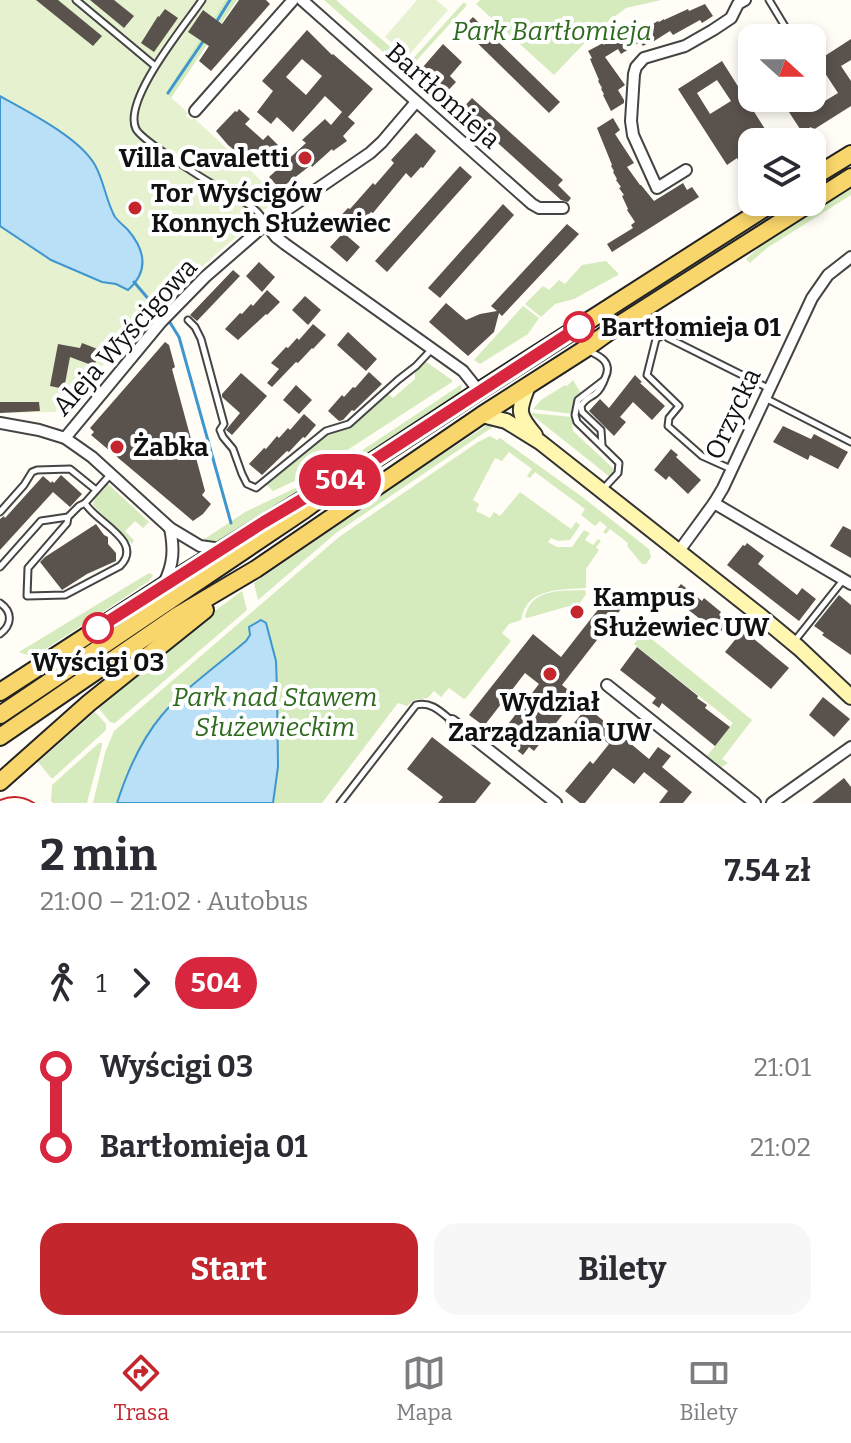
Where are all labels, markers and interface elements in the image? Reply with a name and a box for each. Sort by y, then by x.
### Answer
park label: Park Bartłomieja [452,16,652,47]
north arrow [738,24,826,112]
map controls [738,24,826,216]
street label: Bartłomieja [380,37,506,155]
button: layers [738,128,826,216]
place label: Villa Cavaletti [119,143,289,174]
marker: Villa Cavaletti [296,149,314,167]
place label: Tor Wyścigów Konnych Służewiec [151,178,391,239]
marker: Tor Wyścigów Konnych Służewiec [126,199,144,217]
street label: Aleja Wyścigowa [46,252,204,422]
marker: Bartłomieja 01 [564,312,594,342]
place label: Bartłomieja 01 [601,312,781,343]
street label: Orzycka [698,364,768,464]
place label: Żabka [133,432,209,463]
marker: Żabka [108,438,126,456]
line badge: 504 [294,454,386,506]
text: 504 [315,463,365,496]
place label: Kampus Służewiec UW [593,582,770,643]
marker: Kampus Służewiec UW [568,603,586,621]
marker: Wyścigi 03 [83,613,113,643]
place label: Wyścigi 03 [32,647,164,678]
marker: Wydział Zarządzania UW [541,665,559,683]
park label: Park nad Stawem Służewieckim [173,682,377,743]
place label: Wydział Zarządzania UW [448,687,652,748]
text: 2 min [40,829,157,882]
text: 7.54 zł [725,853,811,889]
text: 21:00 – 21:02 · Autobus [40,886,308,917]
icon: walk [40,961,84,1005]
icon: forward [119,961,163,1005]
text: 504 [191,966,241,999]
text: 1 [96,968,107,999]
text: Wyścigi 03 [100,1049,253,1085]
text: 21:01 [754,1052,811,1083]
text: Bartłomieja 01 [100,1129,307,1165]
text: 21:02 [750,1132,811,1163]
button: Start [40,1223,418,1315]
button: Bilety [434,1223,811,1315]
tab: Trasa [113,1351,169,1426]
tab: Mapa [396,1351,453,1426]
tab: Bilety [680,1351,738,1426]

